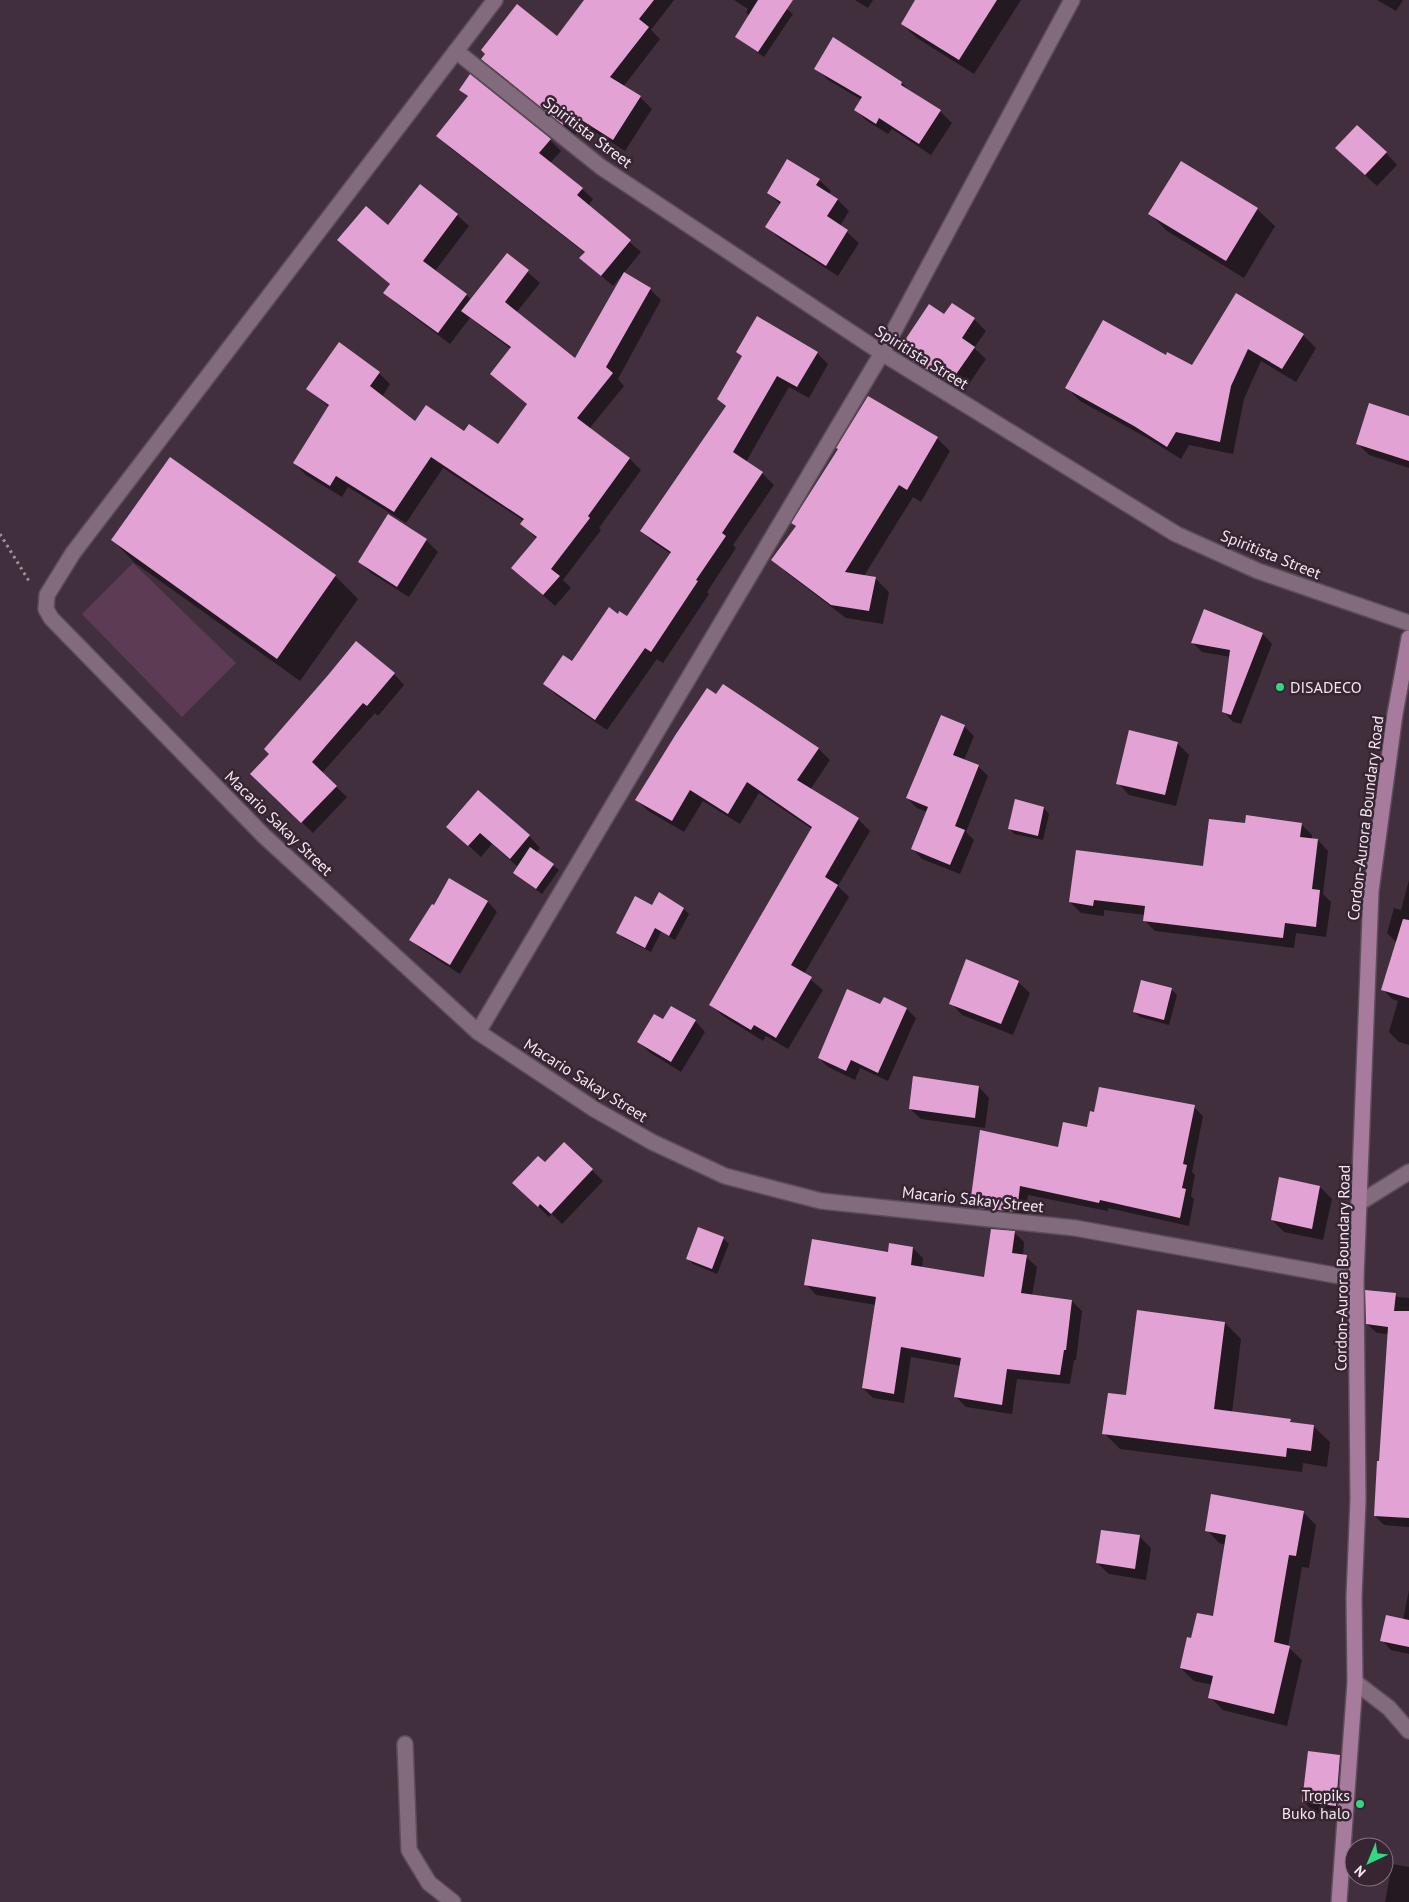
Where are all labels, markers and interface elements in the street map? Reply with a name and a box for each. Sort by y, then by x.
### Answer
street label: Spiritista Street [540,92,637,172]
street label: Spiritista Street [872,320,973,394]
street label: Spiritista Street [1218,525,1324,583]
place label: DISADECO [1290,677,1362,697]
marker: DISADECO [1274,681,1286,693]
street label: Cordon-Aurora Boundary Road [1343,714,1387,922]
street label: Macario Sakay Street [221,766,338,880]
street label: Macario Sakay Street [520,1034,652,1127]
street label: Cordon-Aurora Boundary Road [1330,1165,1354,1371]
street label: Macario Sakay Street [901,1182,1045,1216]
place label: Tropiks Buko halo [1282,1785,1350,1823]
marker: Tropiks Buko halo [1354,1798,1366,1810]
north arrow [1344,1837,1394,1887]
text: N [1350,1862,1370,1881]

